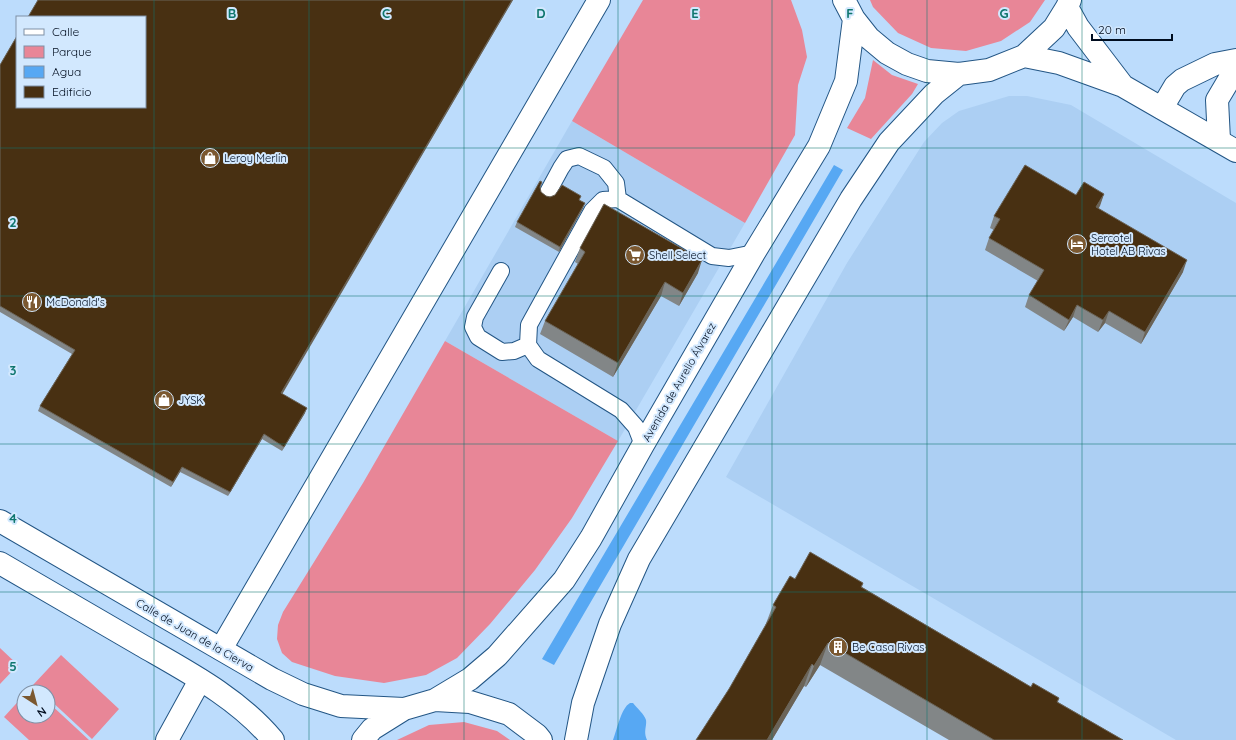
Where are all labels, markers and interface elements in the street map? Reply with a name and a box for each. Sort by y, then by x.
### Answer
text: B [228,5,236,21]
text: C [382,5,390,21]
text: D [536,5,546,21]
text: E [691,5,699,21]
text: F [846,5,854,21]
text: G [999,5,1009,21]
legend [16,16,146,108]
scale bar [1092,16,1172,42]
text: 20 m [1098,22,1126,37]
text: Calle [52,24,80,39]
text: Parque [52,44,92,59]
text: Agua [52,64,81,79]
text: Edificio [52,84,92,99]
shop icon: Leroy Merlin [199,147,221,169]
place label: Leroy Merlin [224,151,287,165]
text: 2 [9,214,17,230]
place label: Sercotel Hotel AB Rivas [1091,231,1166,258]
hotel icon: Sercotel Hotel AB Rivas [1066,233,1088,255]
supermarket icon: Shell Select [624,244,646,266]
place label: Shell Select [649,248,706,262]
restaurant icon: McDonald's [21,291,43,313]
place label: McDonald's [46,295,105,309]
street label: Avenida de Aurelio Álvarez [639,320,719,444]
text: 3 [10,362,17,378]
shop icon: JYSK [153,389,175,411]
place label: JYSK [178,393,204,407]
text: 4 [9,510,17,526]
street label: Calle de Juan de la Cierva [134,596,256,674]
building icon: Be Casa Rivas [827,636,849,658]
place label: Be Casa Rivas [852,640,924,654]
text: 5 [9,658,17,674]
north arrow [16,684,56,724]
text: N [34,704,49,720]

